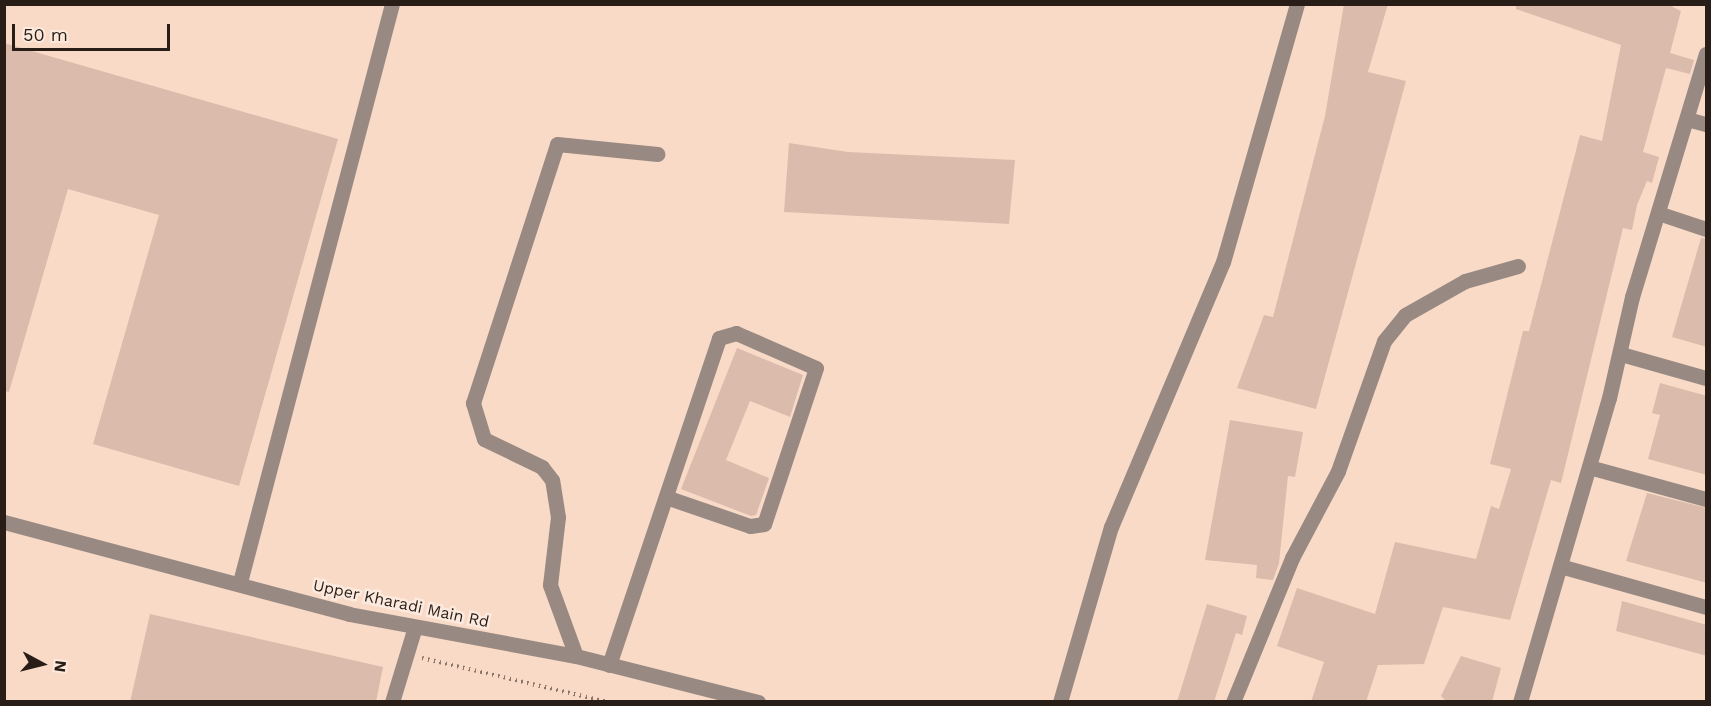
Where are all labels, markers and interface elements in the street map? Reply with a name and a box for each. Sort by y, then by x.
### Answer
scale bar [15,12,172,50]
text: 50 m [23,24,68,45]
street label: Upper Kharadi Main Rd [311,576,491,632]
north arrow [12,634,72,694]
text: N [50,659,71,673]

